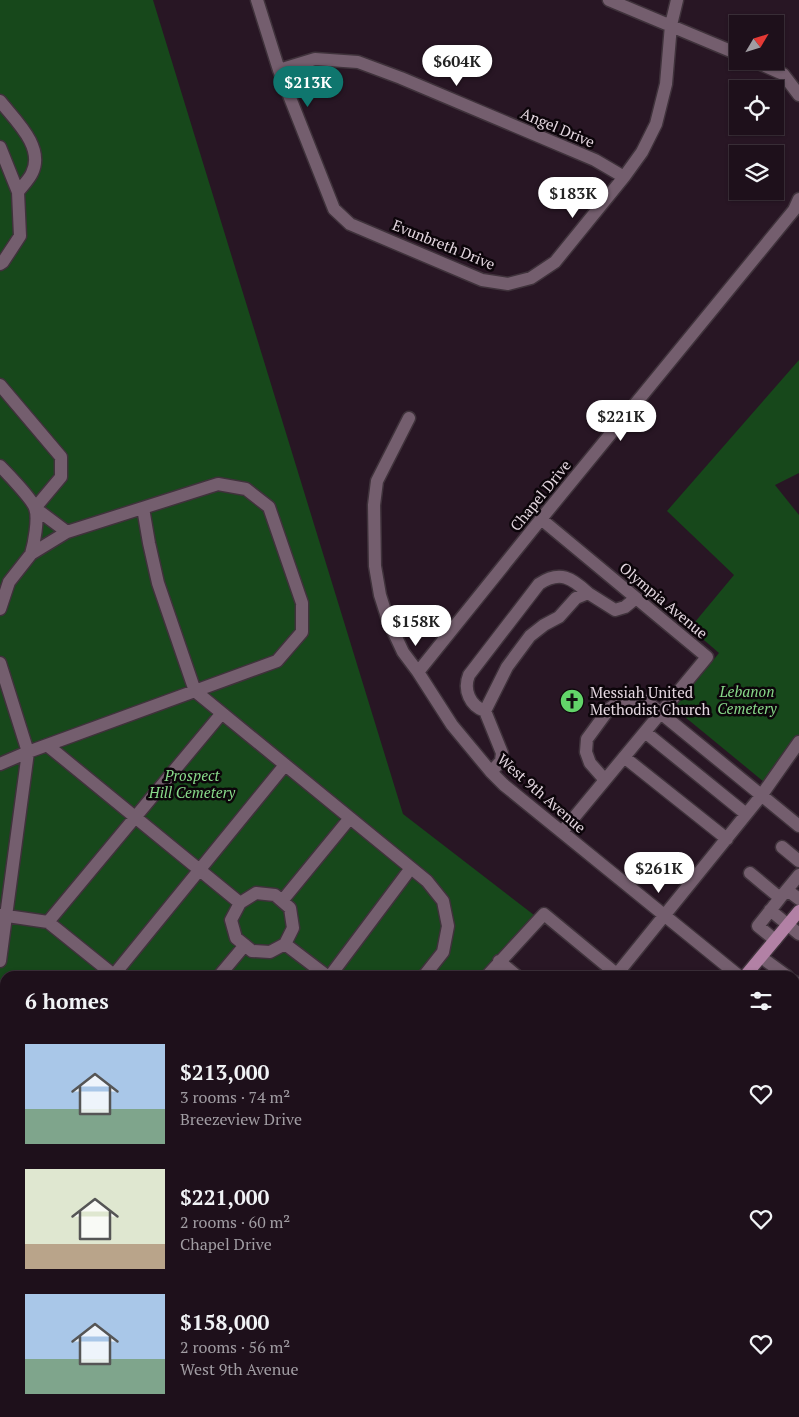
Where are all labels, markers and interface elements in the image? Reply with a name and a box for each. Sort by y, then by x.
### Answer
north arrow [729,15,784,70]
map controls [729,15,784,200]
pin: $604K [422,44,492,87]
text: $604K [433,50,481,72]
pin: $213K [273,66,343,108]
text: $213K [284,71,332,93]
button: locate [729,80,784,135]
street label: Angel Drive [518,102,598,152]
button: layers [729,145,784,200]
pin: $183K [538,176,608,219]
text: $183K [549,182,597,204]
street label: Evunbreth Drive [390,214,498,274]
pin: $221K [586,400,656,442]
text: $221K [597,405,645,427]
street label: Chapel Drive [505,455,575,535]
street label: Olympia Avenue [616,557,712,643]
pin: $158K [381,604,451,647]
text: $158K [392,610,440,632]
park label: Lebanon Cemetery [717,681,778,718]
place label: Messiah United Methodist Church [590,682,711,719]
church icon: Messiah United Methodist Church [559,688,585,714]
street label: West 9th Avenue [494,749,590,837]
park label: Prospect Hill Cemetery [148,765,236,802]
pin: $261K [624,852,694,894]
text: $261K [635,857,683,879]
text: 6 homes [25,987,109,1015]
icon: filters [747,987,775,1015]
text: $213,000 [180,1058,269,1086]
icon: home [65,1064,125,1124]
icon: heart [747,1080,775,1108]
text: 3 rooms · 74 m² [180,1086,290,1108]
text: Breezeview Drive [180,1108,302,1130]
text: $221,000 [180,1183,269,1211]
icon: home [65,1189,125,1249]
icon: heart [747,1205,775,1233]
text: 2 rooms · 60 m² [180,1211,290,1233]
text: Chapel Drive [180,1233,272,1255]
text: $158,000 [180,1308,269,1336]
icon: home [65,1314,125,1374]
icon: heart [747,1330,775,1358]
text: 2 rooms · 56 m² [180,1336,290,1358]
text: West 9th Avenue [180,1358,299,1380]

